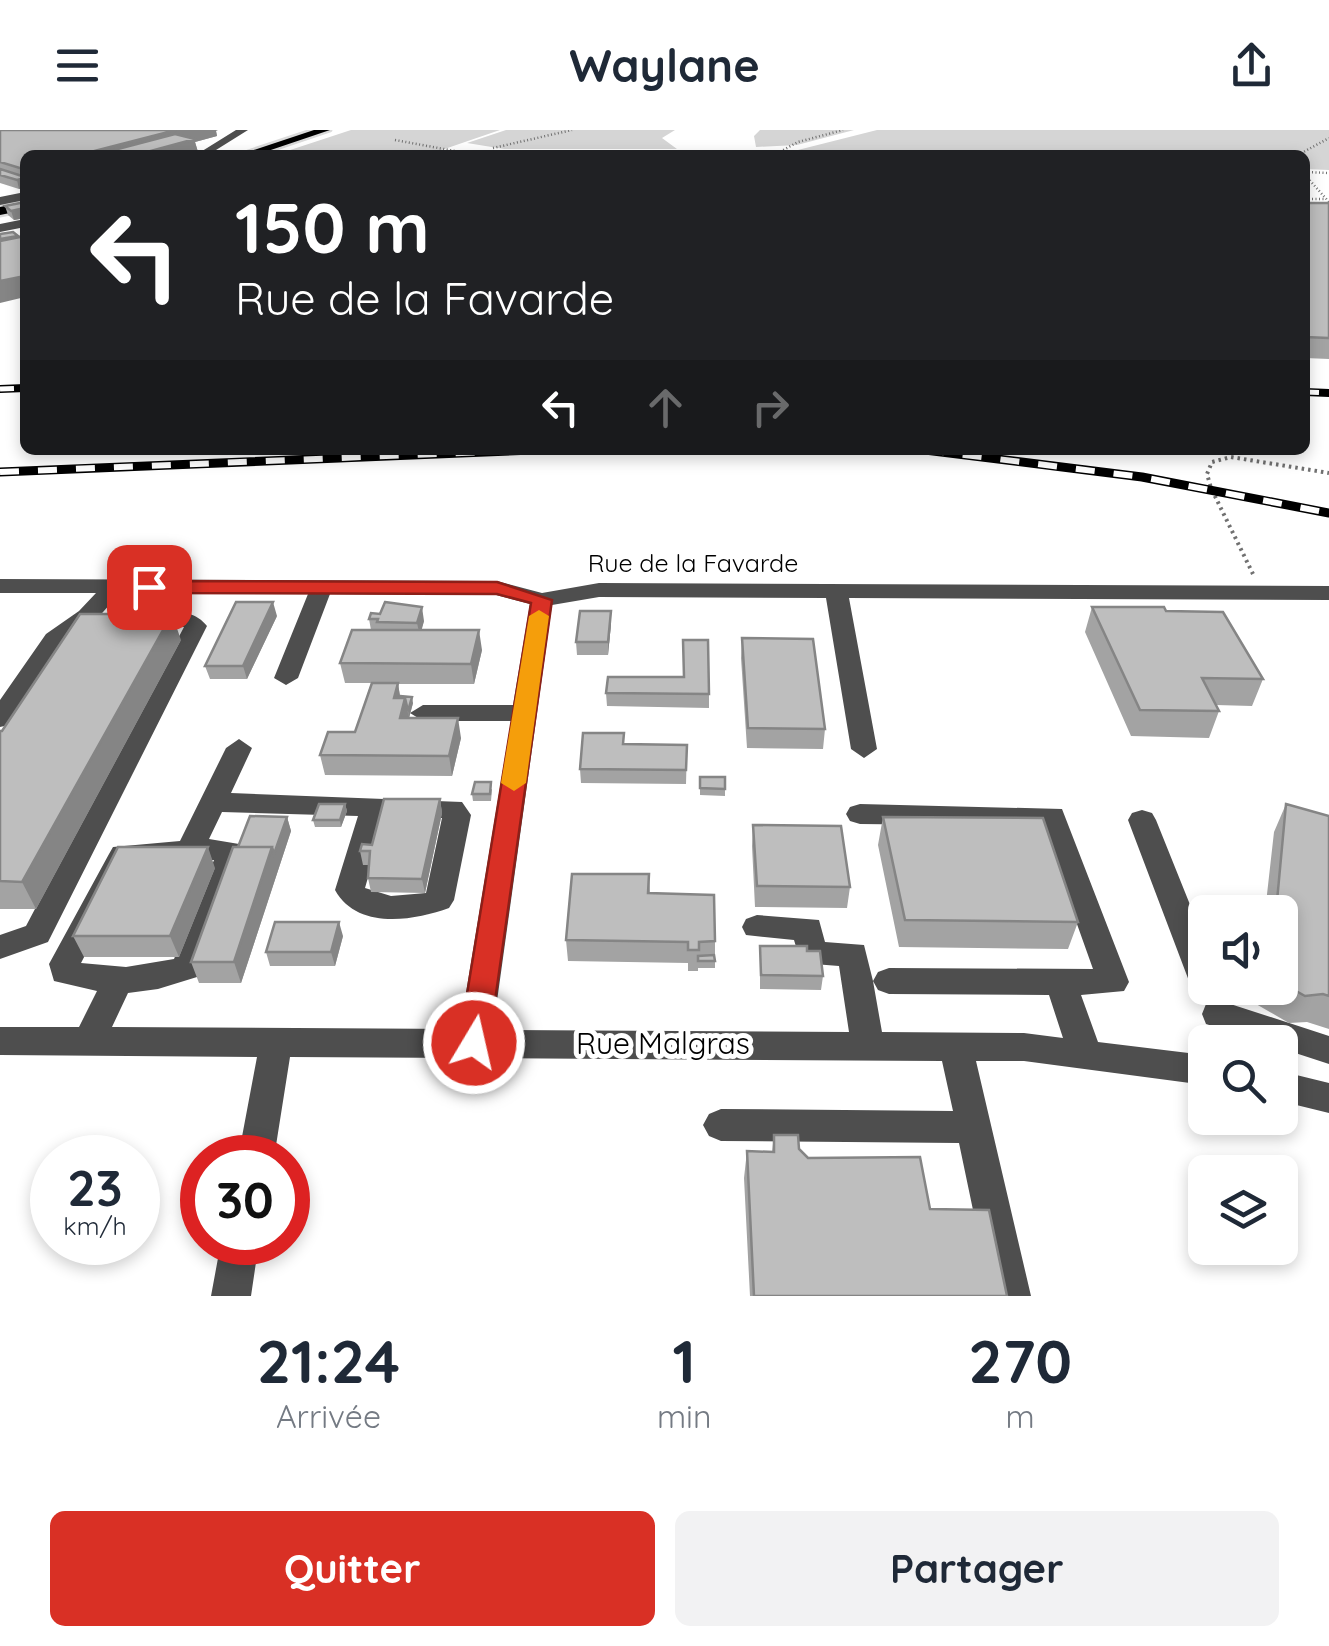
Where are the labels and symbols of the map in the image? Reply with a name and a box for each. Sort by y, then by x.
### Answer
pin [107,545,192,630]
street label: Rue de la Favarde [588,547,798,578]
position arrow [422,991,526,1095]
street label: Rue Malgras [576,1024,750,1062]
speed limit sign: 30 [180,1135,310,1265]

